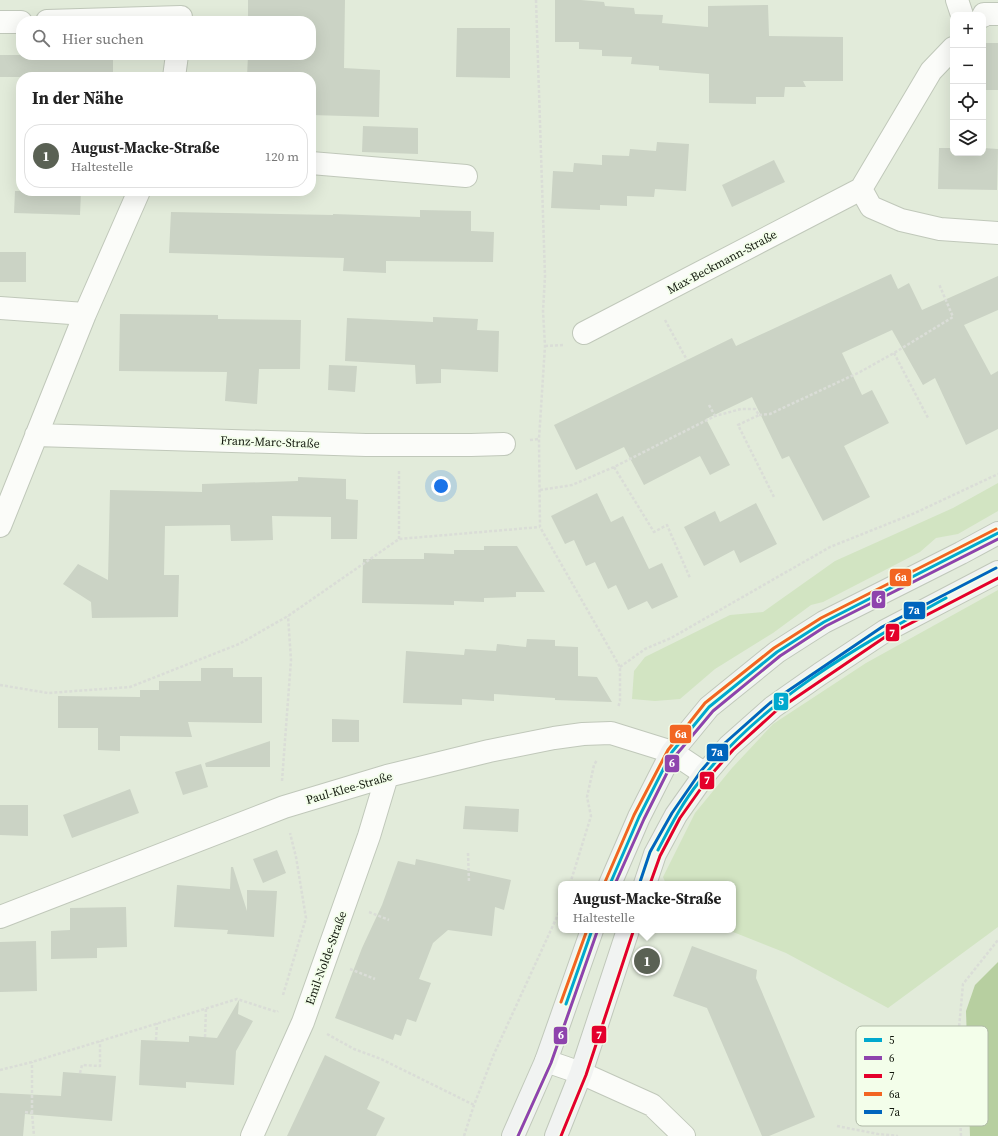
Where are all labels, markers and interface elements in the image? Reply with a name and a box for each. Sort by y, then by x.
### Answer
map controls [950,12,986,156]
button: + [950,12,986,48]
search box [16,16,316,60]
icon: search [30,27,52,49]
text: Hier suchen [62,28,144,49]
button: − [950,48,986,84]
button: locate [950,84,986,120]
text: In der Nähe [32,86,123,110]
button: layers [950,120,986,156]
text: August-Macke-Straße [71,137,220,158]
text: 1 [42,148,50,165]
text: 120 m [265,148,299,165]
text: Haltestelle [71,158,133,175]
street label: Max-Beckmann-Straße [664,226,780,298]
street label: Franz-Marc-Straße [220,432,320,452]
your location [431,476,451,496]
line badge: 6a [889,568,912,587]
text: 6a [895,570,907,585]
line badge: 6 [871,590,886,609]
text: 6 [876,592,882,607]
line badge: 7a [903,601,926,620]
text: 7a [908,603,920,618]
line badge: 7 [885,623,900,642]
text: 7 [889,626,895,641]
line badge: 5 [773,692,789,711]
text: 5 [778,694,784,709]
line badge: 6a [669,724,692,744]
text: 6a [675,727,687,742]
line badge: 7a [706,743,729,762]
text: 7a [711,745,723,760]
line badge: 6 [664,754,680,773]
text: 6 [669,756,675,771]
street label: Paul-Klee-Straße [304,768,394,808]
line badge: 7 [699,771,715,790]
text: 7 [704,773,710,788]
popup [558,881,736,933]
text: August-Macke-Straße [573,888,721,909]
street label: Emil-Nolde-Straße [302,909,350,1007]
text: Haltestelle [573,909,635,926]
pin: 1 [634,946,660,976]
line badge: 7 [591,1025,607,1044]
line badge: 6 [553,1026,568,1045]
legend [856,1026,988,1126]
text: 6 [558,1028,564,1043]
text: 7 [596,1028,602,1043]
text: 5 [889,1033,895,1048]
text: 6 [889,1051,895,1066]
text: 7 [889,1069,895,1084]
text: 6a [889,1087,900,1102]
text: 7a [889,1105,900,1120]

